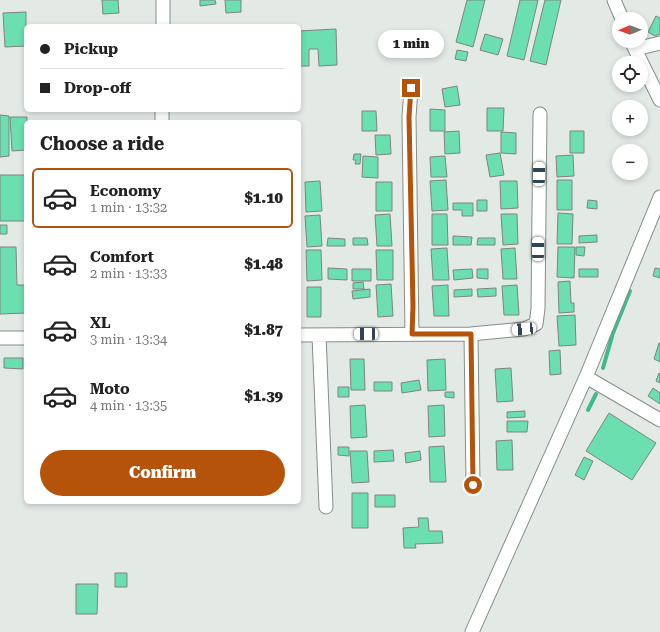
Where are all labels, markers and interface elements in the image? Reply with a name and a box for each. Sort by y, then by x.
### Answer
north arrow [612,12,648,48]
map controls [612,12,648,180]
callout: 1 min [378,30,444,58]
text: 1 min [393,36,429,51]
text: Pickup [64,40,118,58]
button: locate [612,56,648,92]
text: Drop-off [64,79,131,97]
route end [402,79,420,97]
button: + [612,100,648,136]
text: Choose a ride [40,133,164,154]
button: − [612,144,648,180]
car [533,162,545,186]
icon: car [42,180,78,216]
text: Economy [90,182,161,200]
text: $1.10 [244,189,283,207]
text: 1 min · 13:32 [90,200,167,215]
car [532,237,544,261]
icon: car [42,246,78,282]
text: Comfort [90,248,154,266]
text: $1.48 [244,255,283,273]
text: 2 min · 13:33 [90,266,167,281]
icon: car [42,312,78,348]
text: XL [90,314,111,332]
text: $1.87 [244,321,283,339]
car [512,322,536,336]
car [354,328,378,340]
text: 3 min · 13:34 [90,332,167,347]
icon: car [42,378,78,414]
text: Moto [90,380,130,398]
text: $1.39 [244,387,283,405]
text: 4 min · 13:35 [90,398,167,413]
button: Confirm [40,450,285,496]
route start [464,476,482,494]

